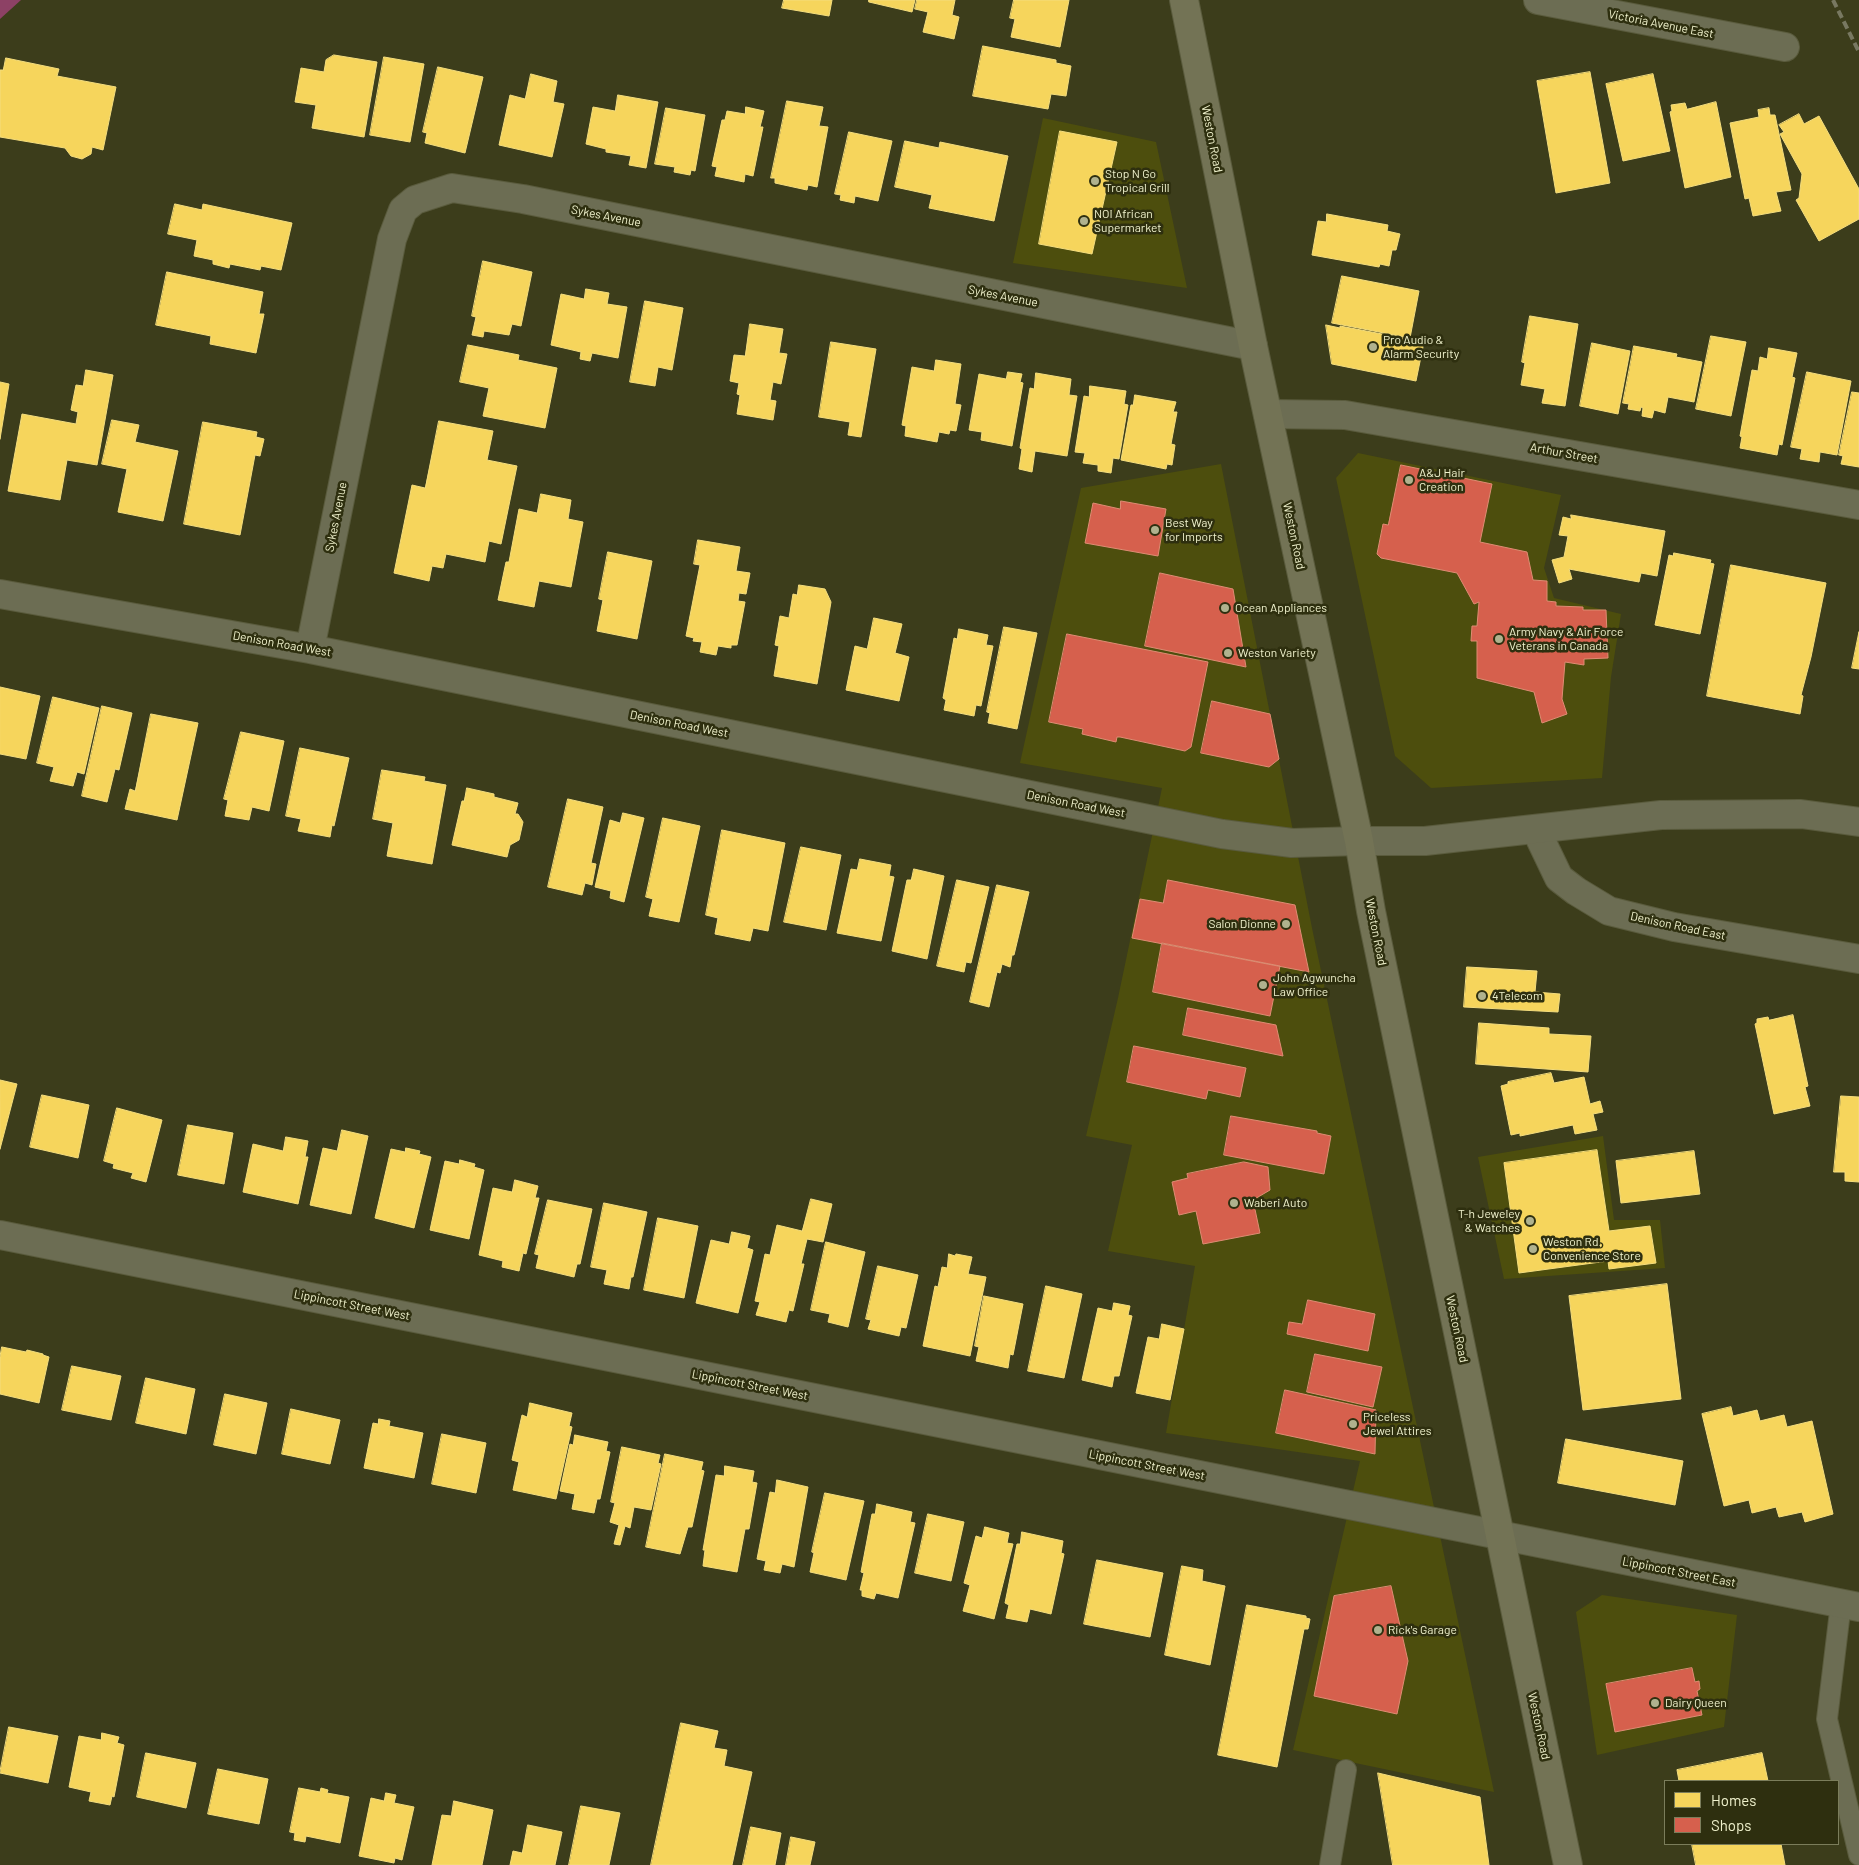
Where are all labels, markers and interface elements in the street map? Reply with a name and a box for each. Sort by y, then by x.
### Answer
street label: Victoria Avenue East [1607,7,1715,41]
street label: Weston Road [1198,104,1226,174]
place label: Stop N Go Tropical Grill [1105,167,1170,195]
marker: Stop N Go Tropical Grill [1089,175,1101,187]
street label: Sykes Avenue [570,202,642,230]
place label: NOI African Supermarket [1094,207,1162,235]
marker: NOI African Supermarket [1078,215,1090,227]
street label: Sykes Avenue [967,282,1039,310]
place label: Pro Audio & Alarm Security [1383,333,1459,361]
marker: Pro Audio & Alarm Security [1367,341,1379,353]
street label: Arthur Street [1529,440,1599,466]
place label: A&J Hair Creation [1419,466,1465,494]
marker: A&J Hair Creation [1403,474,1415,486]
street label: Sykes Avenue [322,481,350,553]
street label: Weston Road [1280,501,1308,571]
place label: Best Way for Imports [1165,516,1223,544]
marker: Best Way for Imports [1149,524,1161,536]
place label: Ocean Appliances [1235,601,1327,615]
marker: Ocean Appliances [1219,602,1231,614]
place label: Army Navy & Air Force Veterans in Canada [1509,625,1623,653]
street label: Denison Road West [232,628,332,660]
marker: Army Navy & Air Force Veterans in Canada [1493,633,1505,645]
place label: Weston Variety [1238,646,1316,660]
marker: Weston Variety [1222,647,1234,659]
street label: Denison Road West [629,707,729,741]
street label: Denison Road West [1026,787,1126,821]
street label: Weston Road [1362,897,1390,967]
street label: Denison Road East [1629,909,1727,943]
place label: Salon Dionne [1208,917,1276,931]
marker: Salon Dionne [1280,918,1292,930]
place label: John Agwuncha Law Office [1273,971,1356,999]
marker: John Agwuncha Law Office [1257,979,1269,991]
place label: 4Telecom [1492,989,1543,1003]
marker: 4Telecom [1476,990,1488,1002]
place label: Waberi Auto [1244,1196,1307,1210]
marker: Waberi Auto [1228,1197,1240,1209]
place label: T-h Jeweley & Watches [1458,1207,1520,1235]
marker: T-h Jeweley & Watches [1524,1215,1536,1227]
place label: Weston Rd. Convenience Store [1543,1235,1641,1263]
marker: Weston Rd. Convenience Store [1527,1243,1539,1255]
street label: Lippincott Street West [293,1287,411,1323]
street label: Weston Road [1443,1294,1471,1364]
street label: Lippincott Street West [691,1367,809,1403]
place label: Priceless Jewel Attires [1363,1410,1431,1438]
marker: Priceless Jewel Attires [1347,1418,1359,1430]
street label: Lippincott Street West [1088,1447,1206,1483]
street label: Lippincott Street East [1621,1554,1737,1590]
place label: Rick's Garage [1388,1623,1457,1637]
marker: Rick's Garage [1372,1624,1384,1636]
street label: Weston Road [1525,1691,1553,1761]
place label: Dairy Queen [1665,1696,1727,1710]
marker: Dairy Queen [1649,1697,1661,1709]
legend [1664,1780,1839,1845]
text: Homes [1711,1791,1756,1809]
text: Shops [1711,1816,1751,1834]

